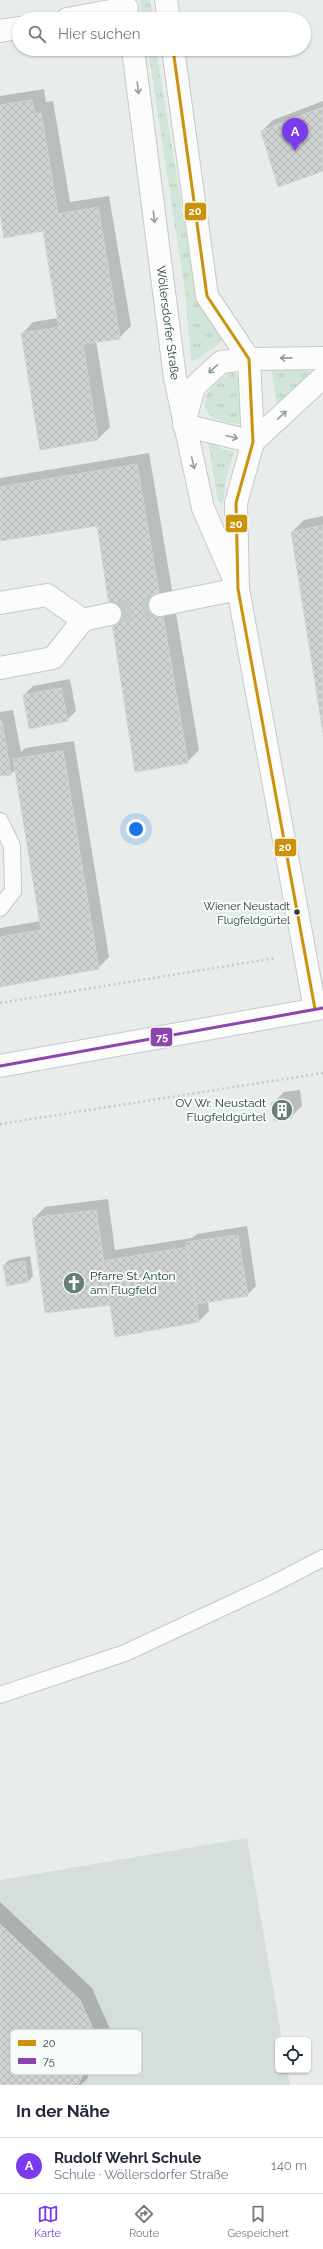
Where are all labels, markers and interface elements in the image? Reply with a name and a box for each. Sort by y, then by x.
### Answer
search box [12,12,311,56]
icon: search [26,23,48,45]
text: Hier suchen [58,25,141,43]
one-way arrow [134,81,141,94]
pin: A [282,118,308,151]
line badge: 20 [184,202,207,221]
text: 20 [189,205,202,218]
one-way arrow [150,210,158,223]
street label: Wöllersdorfer Straße [154,265,182,381]
one-way arrow [280,355,293,362]
one-way arrow [208,364,218,374]
one-way arrow [277,410,287,420]
one-way arrow [225,433,238,441]
one-way arrow [189,456,197,469]
line badge: 20 [225,514,248,533]
text: 20 [230,518,243,531]
your location [126,819,146,839]
line badge: 20 [274,838,297,857]
text: 20 [279,841,292,854]
place label: Wiener Neustadt Flugfeldgürtel [203,900,290,927]
marker: Wiener Neustadt Flugfeldgürtel [292,907,302,917]
line badge: 75 [150,1027,173,1047]
text: 75 [156,1031,168,1044]
place label: OV Wr. Neustadt Flugfeldgürtel [175,1096,267,1124]
building icon: OV Wr. Neustadt Flugfeldgürtel [269,1097,295,1123]
place label: Pfarre St. Anton am Flugfeld [90,1269,176,1297]
church icon: Pfarre St. Anton am Flugfeld [61,1270,87,1296]
legend [10,2029,142,2075]
text: 20 [43,2037,56,2050]
map controls [275,2037,311,2073]
button: locate [275,2037,311,2073]
text: 75 [43,2055,55,2068]
text: In der Nähe [16,2101,110,2121]
text: Rudolf Wehrl Schule [54,2149,201,2167]
text: A [25,2158,33,2173]
text: 140 m [271,2158,307,2173]
text: Schule · Wöllersdorfer Straße [54,2167,228,2182]
tab: Karte [34,2203,61,2240]
tab: Route [129,2203,159,2240]
tab: Gespeichert [227,2203,289,2240]

